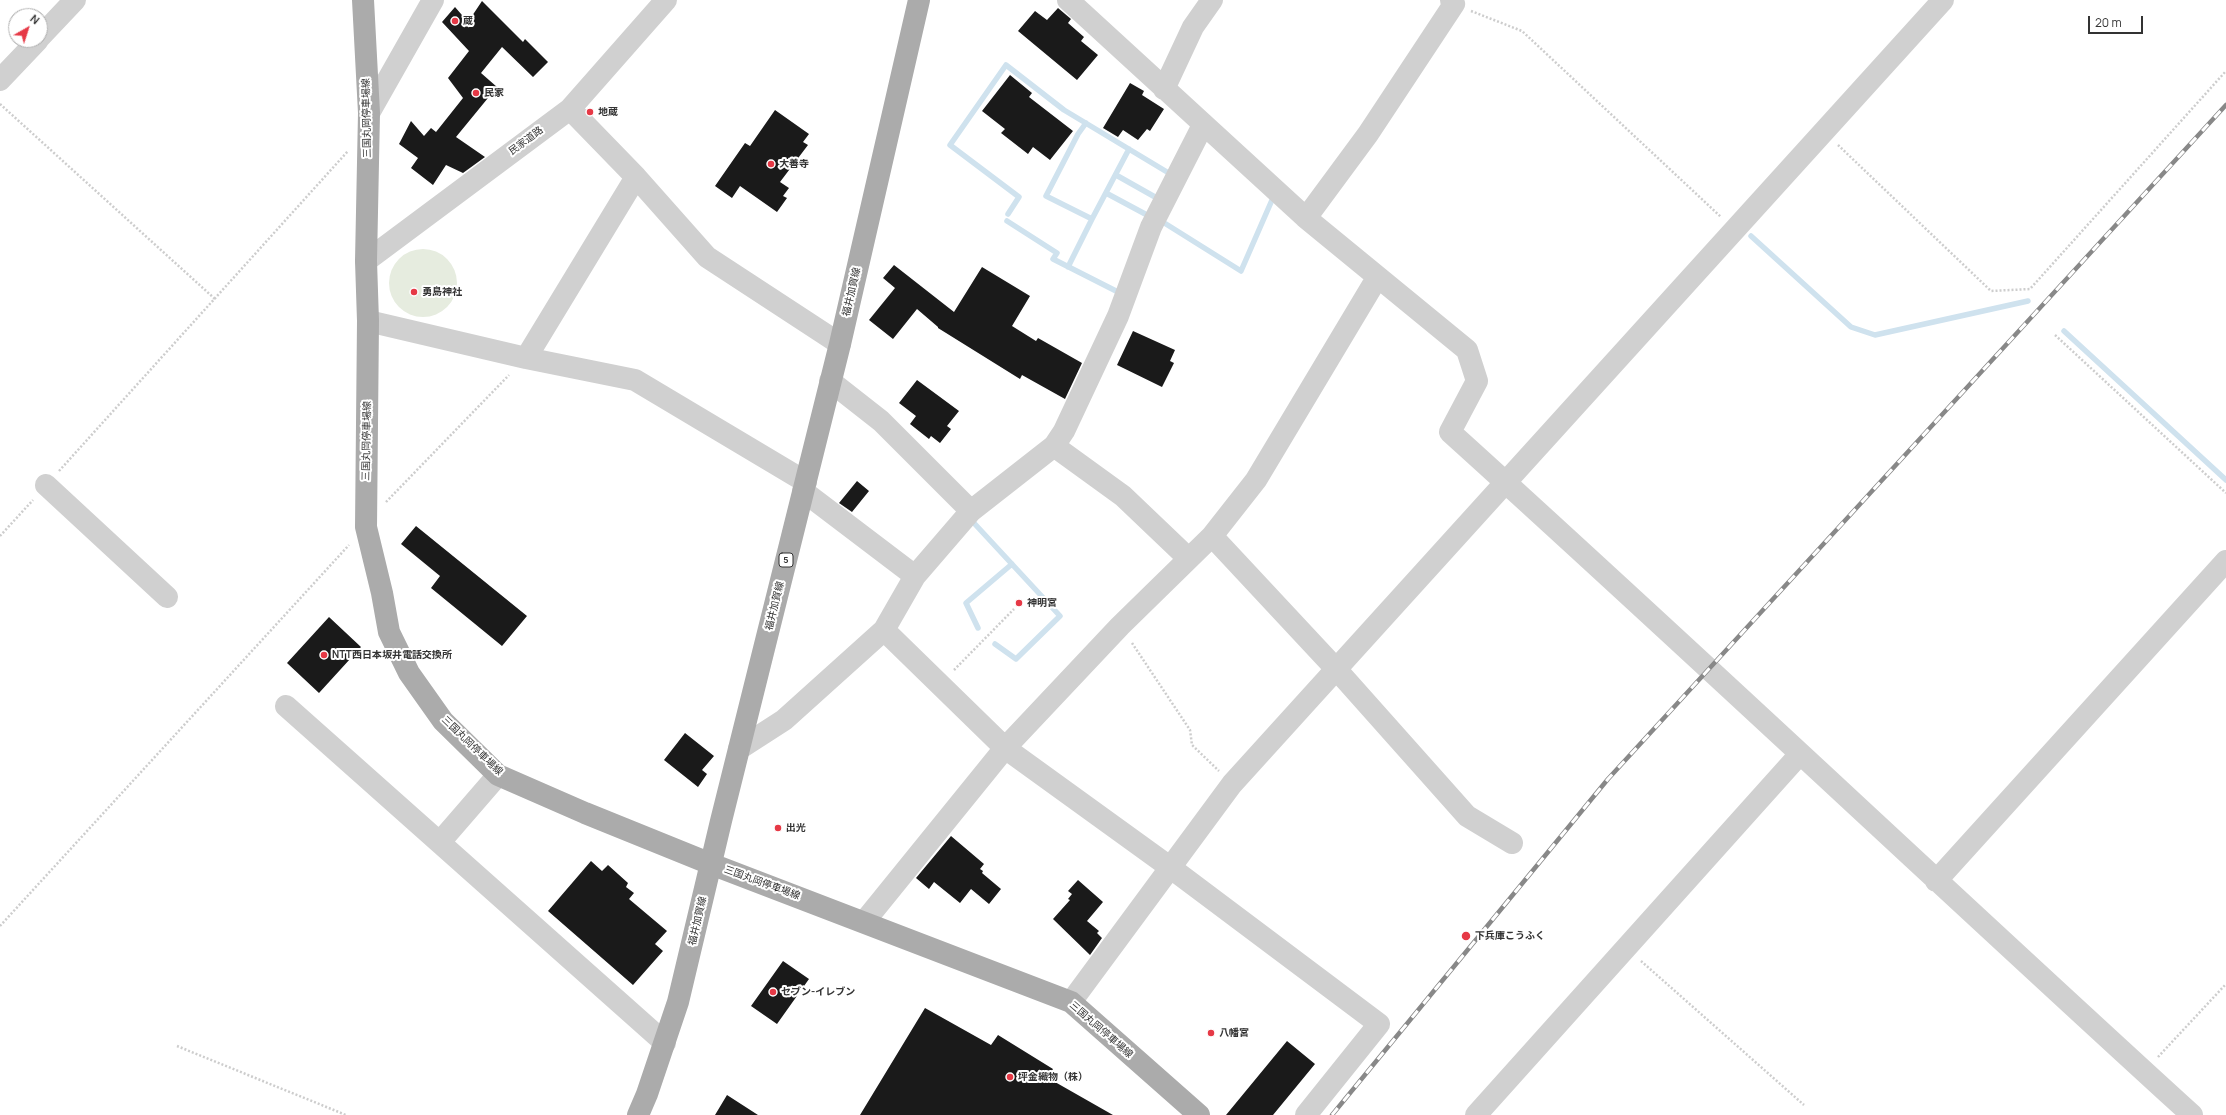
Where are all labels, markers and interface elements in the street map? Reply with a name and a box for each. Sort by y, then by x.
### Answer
north arrow [8,8,48,48]
scale bar [2090,8,2145,34]
text: N [27,11,43,27]
text: 20 m [2095,14,2122,31]
place label: 蔵 [463,15,473,27]
marker: 蔵 [450,16,460,26]
street label: 三国丸岡停車場線 [360,78,374,158]
place label: 民家 [484,87,504,99]
marker: 民家 [471,88,481,98]
place label: 地蔵 [598,106,618,118]
marker: 地蔵 [585,107,595,117]
street label: 民家道路 [506,124,546,158]
place label: 大善寺 [779,158,809,170]
marker: 大善寺 [766,159,776,169]
street label: 福井加賀線 [841,266,863,318]
place label: 勇島神社 [422,286,462,298]
marker: 勇島神社 [409,287,419,297]
street label: 三国丸岡停車場線 [360,401,374,481]
road number: 5 [779,553,793,567]
street label: 福井加賀線 [763,580,787,632]
place label: 神明宮 [1027,597,1057,609]
marker: 神明宮 [1014,598,1024,608]
place label: NTT西日本坂井電話交換所 [332,649,452,661]
marker: NTT西日本坂井電話交換所 [319,650,329,660]
street label: 三国丸岡停車場線 [439,714,505,778]
place label: 出光 [786,822,806,834]
marker: 出光 [773,823,783,833]
street label: 三国丸岡停車場線 [722,864,802,902]
street label: 福井加賀線 [687,895,709,947]
marker: 下兵庫こうふく [1460,930,1472,942]
place label: 下兵庫こうふく [1475,930,1545,942]
place label: セブン-イレブン [781,986,855,998]
marker: セブン-イレブン [768,987,778,997]
street label: 三国丸岡停車場線 [1067,999,1135,1061]
place label: 八幡宮 [1219,1027,1249,1039]
marker: 八幡宮 [1206,1028,1216,1038]
place label: 坪金織物（株） [1018,1071,1088,1083]
marker: 坪金織物（株） [1005,1072,1015,1082]

